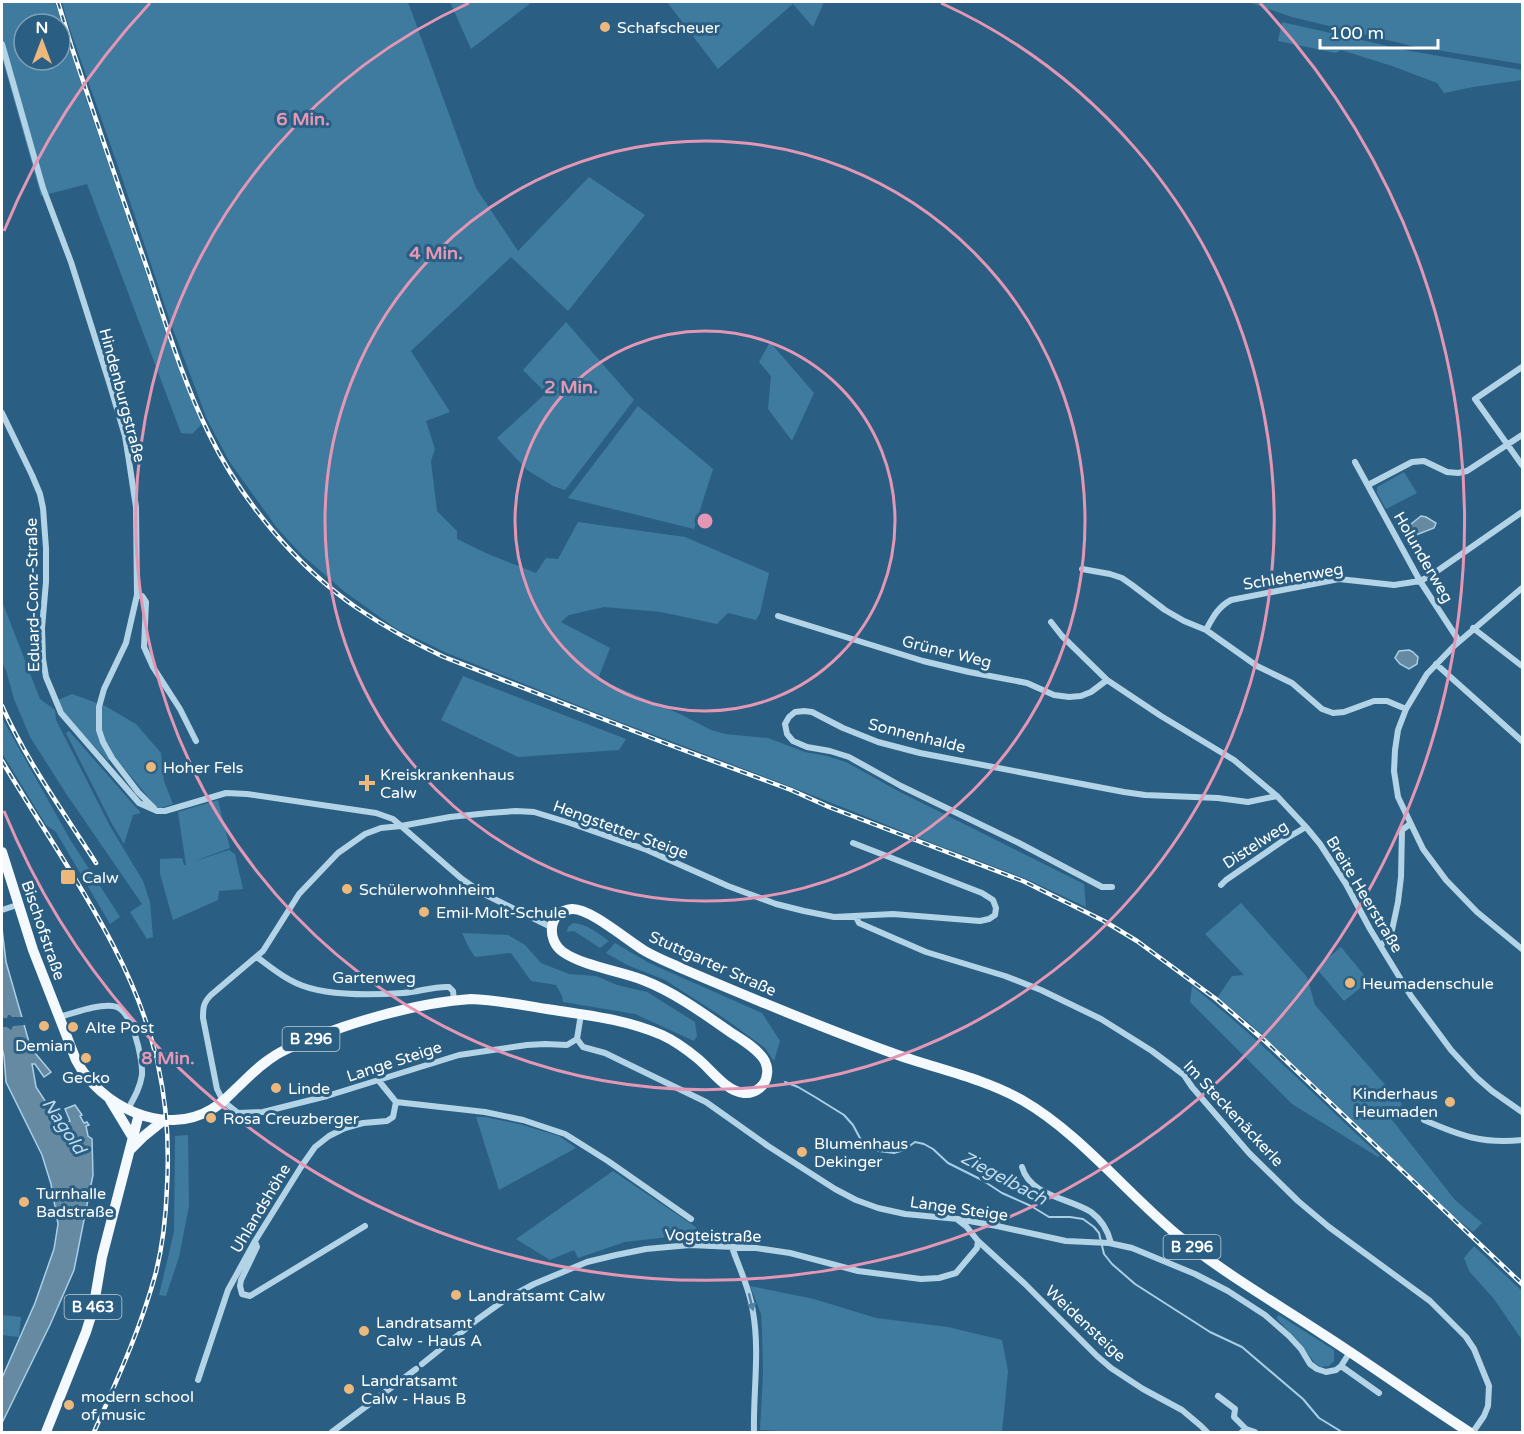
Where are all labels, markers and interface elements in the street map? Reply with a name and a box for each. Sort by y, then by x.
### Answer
north arrow [12,12,72,72]
scale bar [1320,12,1438,50]
text: N [36,18,48,38]
place label: Schafscheuer [617,18,721,38]
marker: Schafscheuer [598,20,612,34]
text: 100 m [1329,22,1384,44]
text: 6 Min. [276,108,330,130]
text: 4 Min. [409,242,463,264]
street label: Hindenburgstraße [95,326,150,465]
text: 2 Min. [544,376,598,398]
street label: Holunderweg [1389,508,1457,607]
centre of rings [695,511,715,531]
street label: Eduard-Conz-Straße [22,518,44,672]
street label: Schlehenweg [1242,559,1345,595]
street label: Grüner Weg [900,631,994,673]
street label: Sonnenhalde [866,714,968,758]
place label: Hoher Fels [163,758,243,778]
marker: Hoher Fels [144,760,158,774]
place label: Kreiskrankenhaus Calw [380,765,514,803]
marker: Kreiskrankenhaus Calw [358,774,376,792]
street label: Hengstetter Steige [550,796,691,864]
street label: Distelweg [1219,816,1292,873]
street label: Breite Heerstraße [1321,832,1407,957]
marker: Calw [59,868,77,886]
place label: Calw [82,868,119,888]
street label: Bischofstraße [17,878,69,983]
place label: Schülerwohnheim [359,880,495,900]
marker: Schülerwohnheim [340,882,354,896]
place label: Emil-Molt-Schule [436,903,566,923]
marker: Emil-Molt-Schule [417,905,431,919]
street label: Stuttgarter Straße [646,927,779,1001]
street label: Gartenweg [332,968,416,988]
place label: Heumadenschule [1362,974,1494,994]
marker: Heumadenschule [1343,976,1357,990]
place label: Alte Post [85,1018,154,1038]
marker: Demian [37,1019,51,1033]
marker: Alte Post [66,1020,80,1034]
road number: B 296 [282,1027,340,1051]
place label: Demian [15,1036,73,1056]
street label: Lange Steige [344,1037,444,1087]
text: 8 Min. [141,1047,195,1069]
marker: Gecko [79,1051,93,1065]
street label: Im Steckenäckerle [1179,1056,1288,1171]
place label: Gecko [62,1068,110,1088]
place label: Linde [288,1079,330,1099]
marker: Linde [269,1081,283,1095]
place label: Kinderhaus Heumaden [1352,1084,1438,1122]
water label: Nagold [37,1094,92,1160]
marker: Kinderhaus Heumaden [1443,1095,1457,1109]
place label: Rosa Creuzberger [223,1109,360,1129]
marker: Rosa Creuzberger [204,1111,218,1125]
place label: Blumenhaus Dekinger [814,1134,908,1172]
marker: Blumenhaus Dekinger [795,1145,809,1159]
water label: Ziegelbach [957,1146,1052,1210]
street label: Uhlandshöhe [226,1160,295,1257]
place label: Turnhalle Badstraße [36,1184,114,1222]
street label: Lange Steige [908,1192,1009,1226]
marker: Turnhalle Badstraße [17,1195,31,1209]
street label: Vogteistraße [664,1225,762,1247]
road number: B 296 [1164,1235,1220,1259]
street label: Weidensteige [1041,1281,1130,1366]
place label: Landratsamt Calw [468,1286,606,1306]
marker: Landratsamt Calw [449,1288,463,1302]
one-way arrow [746,1293,756,1311]
road number: B 463 [64,1295,122,1319]
place label: Landratsamt Calw - Haus A [376,1313,482,1351]
marker: Landratsamt Calw - Haus A [357,1324,371,1338]
place label: Landratsamt Calw - Haus B [361,1371,466,1409]
marker: Landratsamt Calw - Haus B [342,1382,356,1396]
place label: modern school of music [81,1387,194,1425]
marker: modern school of music [62,1398,76,1412]

